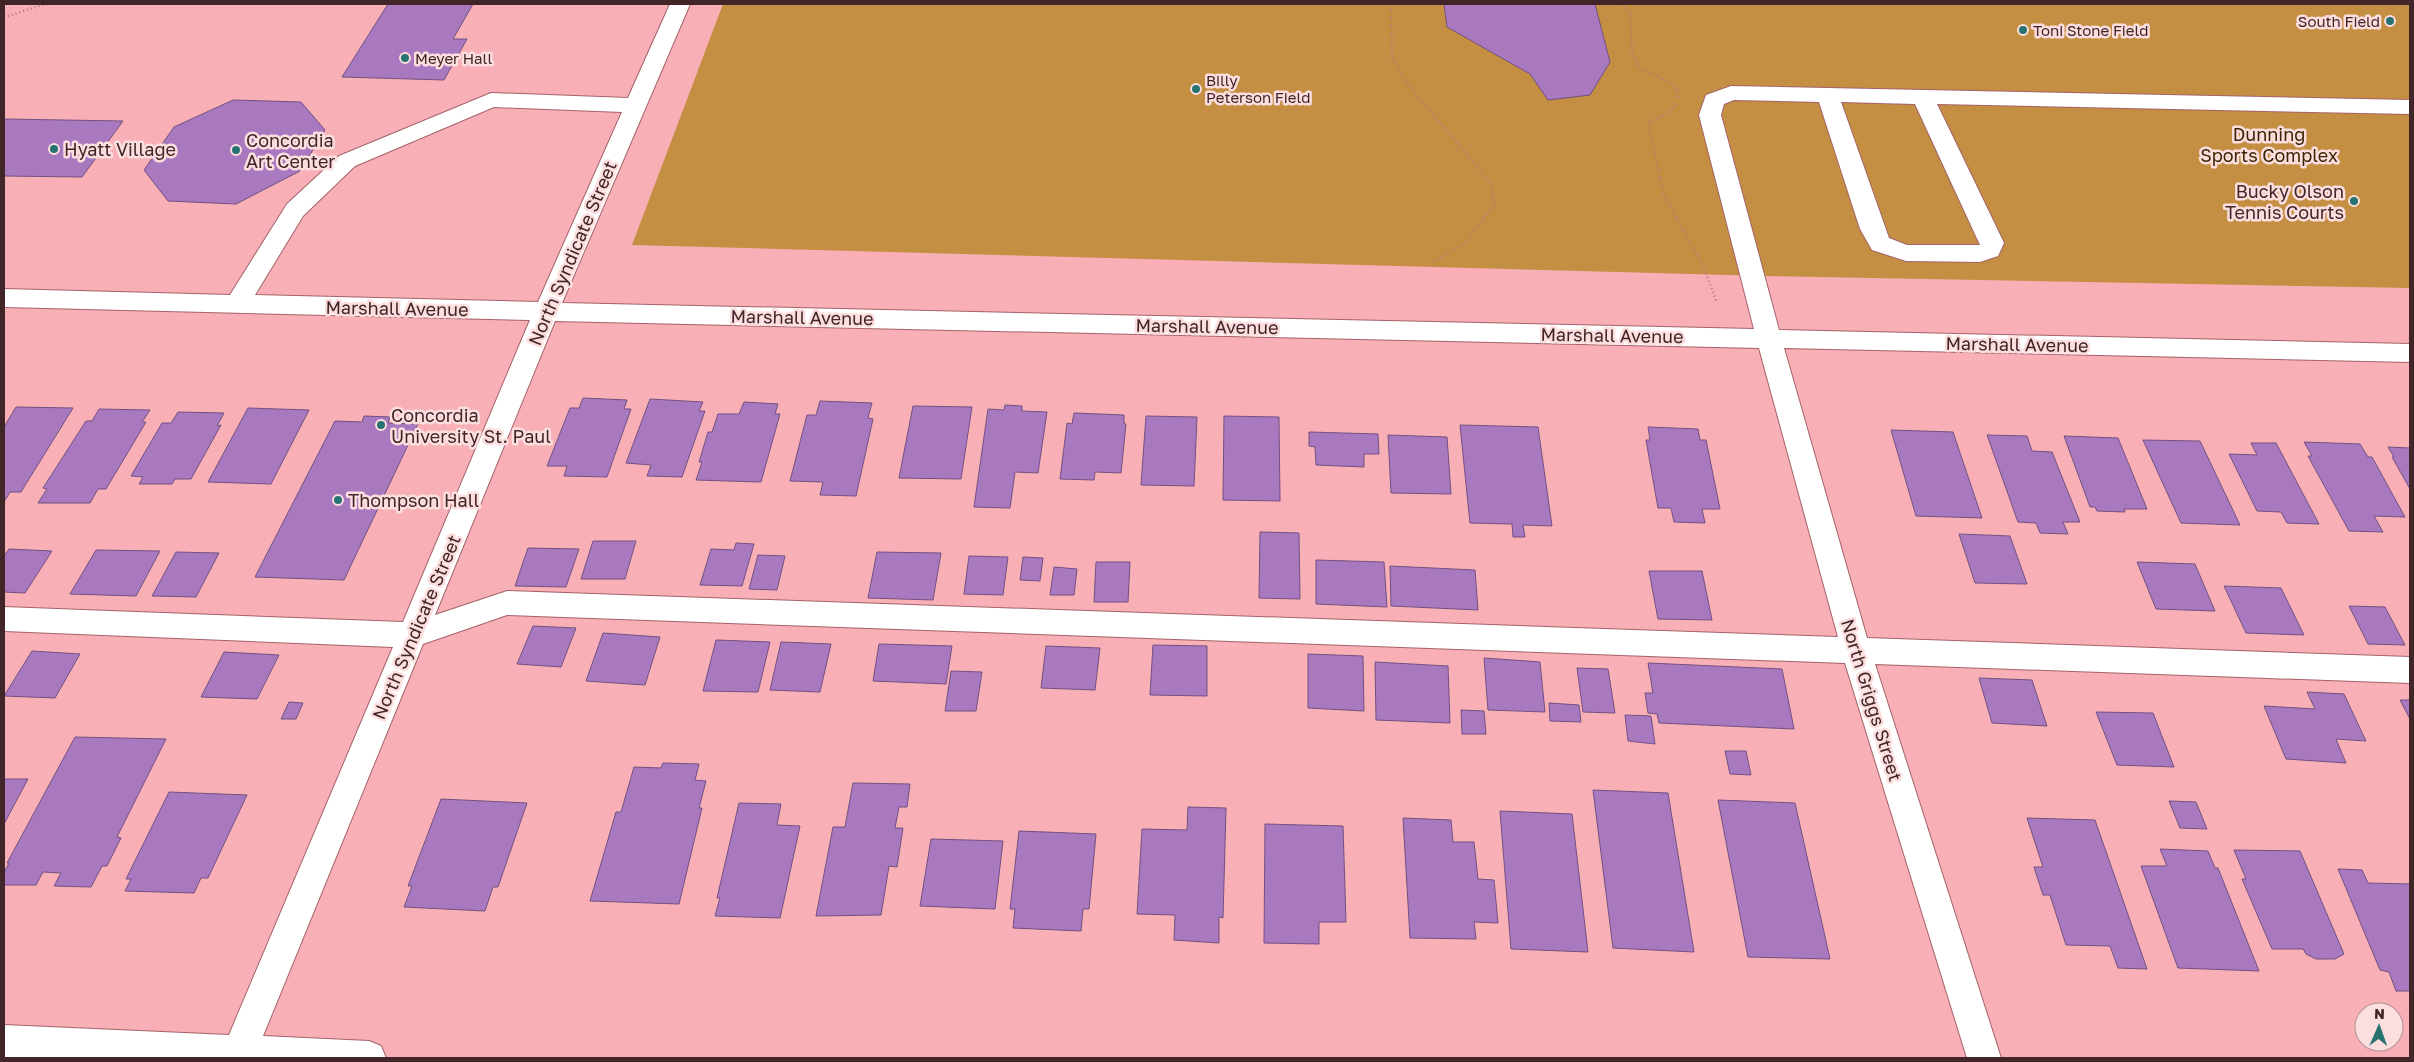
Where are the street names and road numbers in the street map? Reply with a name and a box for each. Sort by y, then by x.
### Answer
street label: North Syndicate Street [523,157,621,349]
street label: Marshall Avenue [325,296,469,320]
street label: Marshall Avenue [730,305,874,329]
street label: Marshall Avenue [1135,314,1279,338]
street label: Marshall Avenue [1540,323,1684,347]
street label: Marshall Avenue [1945,332,2089,356]
street label: North Syndicate Street [367,531,465,723]
street label: North Griggs Street [1837,616,1907,784]

